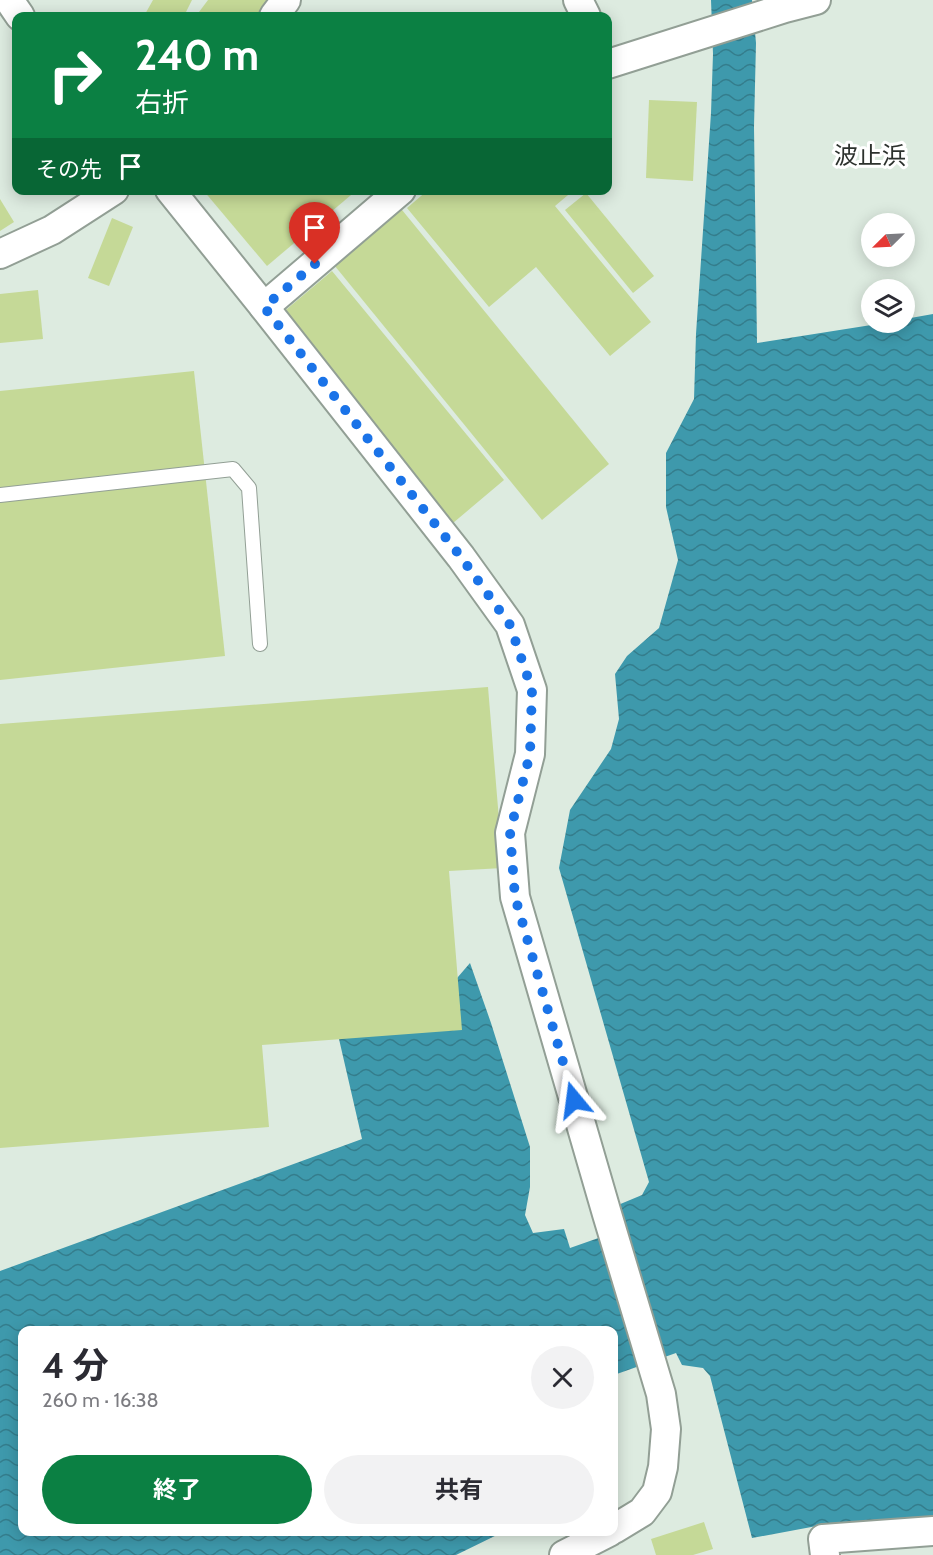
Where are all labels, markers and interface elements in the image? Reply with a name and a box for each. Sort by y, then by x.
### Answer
text: 240 m [135,29,259,81]
icon: right [36,36,114,114]
text: 右折 [135,86,189,119]
district label: 波止浜 [834,141,906,170]
icon: arrive [114,150,147,183]
text: その先 [36,156,102,183]
pin [289,202,340,264]
icon: arrive [298,211,331,244]
north arrow [861,213,915,267]
map controls [861,213,915,333]
button: layers [861,279,915,333]
position arrow [542,1068,606,1132]
text: 4 分 [42,1343,108,1387]
button: close [531,1346,594,1409]
text: 260 m · 16:38 [42,1388,159,1412]
button: 終了 [42,1455,312,1524]
button: 共有 [324,1455,594,1524]

